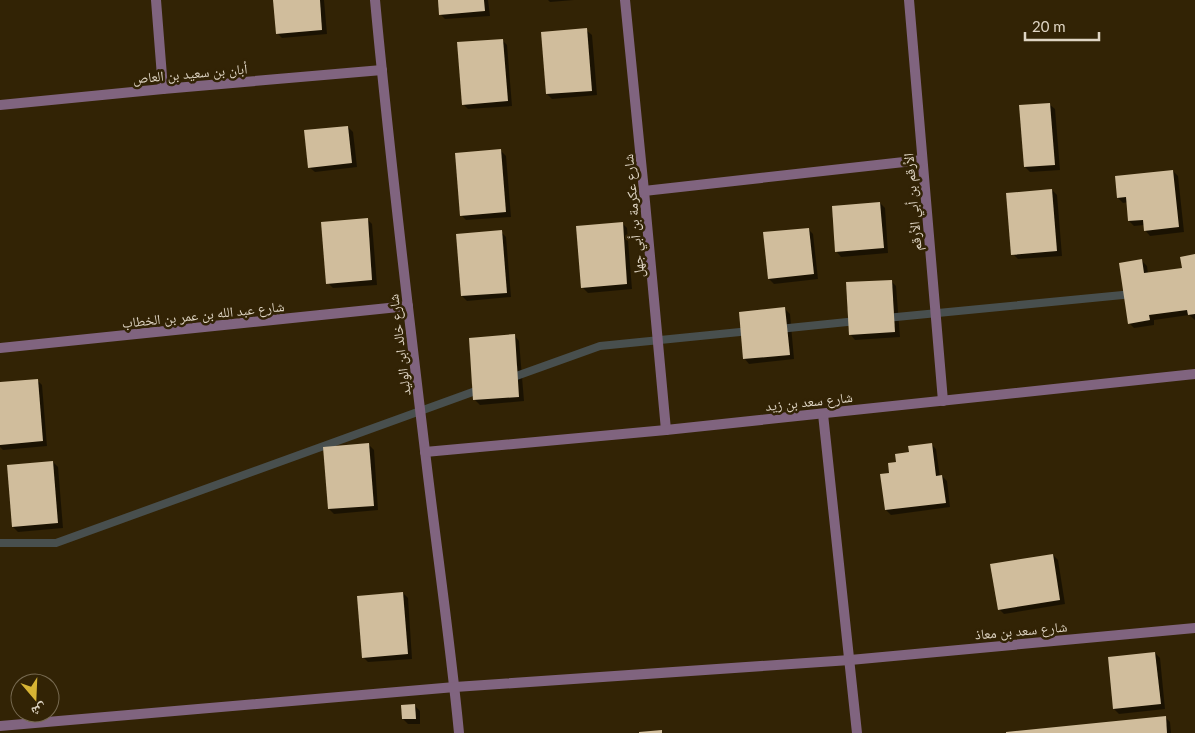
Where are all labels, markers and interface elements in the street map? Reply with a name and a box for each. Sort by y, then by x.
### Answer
scale bar [1025,10,1099,42]
text: 20 m [1032,17,1066,35]
street label: أبان بن سعيد بن العاص [132,60,248,87]
street label: الأرقم بن أبي الأرقم [899,152,928,252]
street label: شارع عكرمة بن أبي جهل [619,153,650,279]
street label: شارع خالد ابن الوليد [384,293,416,397]
street label: شارع عبد الله بن عمر بن الخطاب [121,297,285,333]
street label: شارع سعد بن زيد [764,388,854,416]
street label: شارع سعد بن معاذ [974,617,1068,644]
north arrow [10,673,60,723]
text: ش [29,699,49,721]

